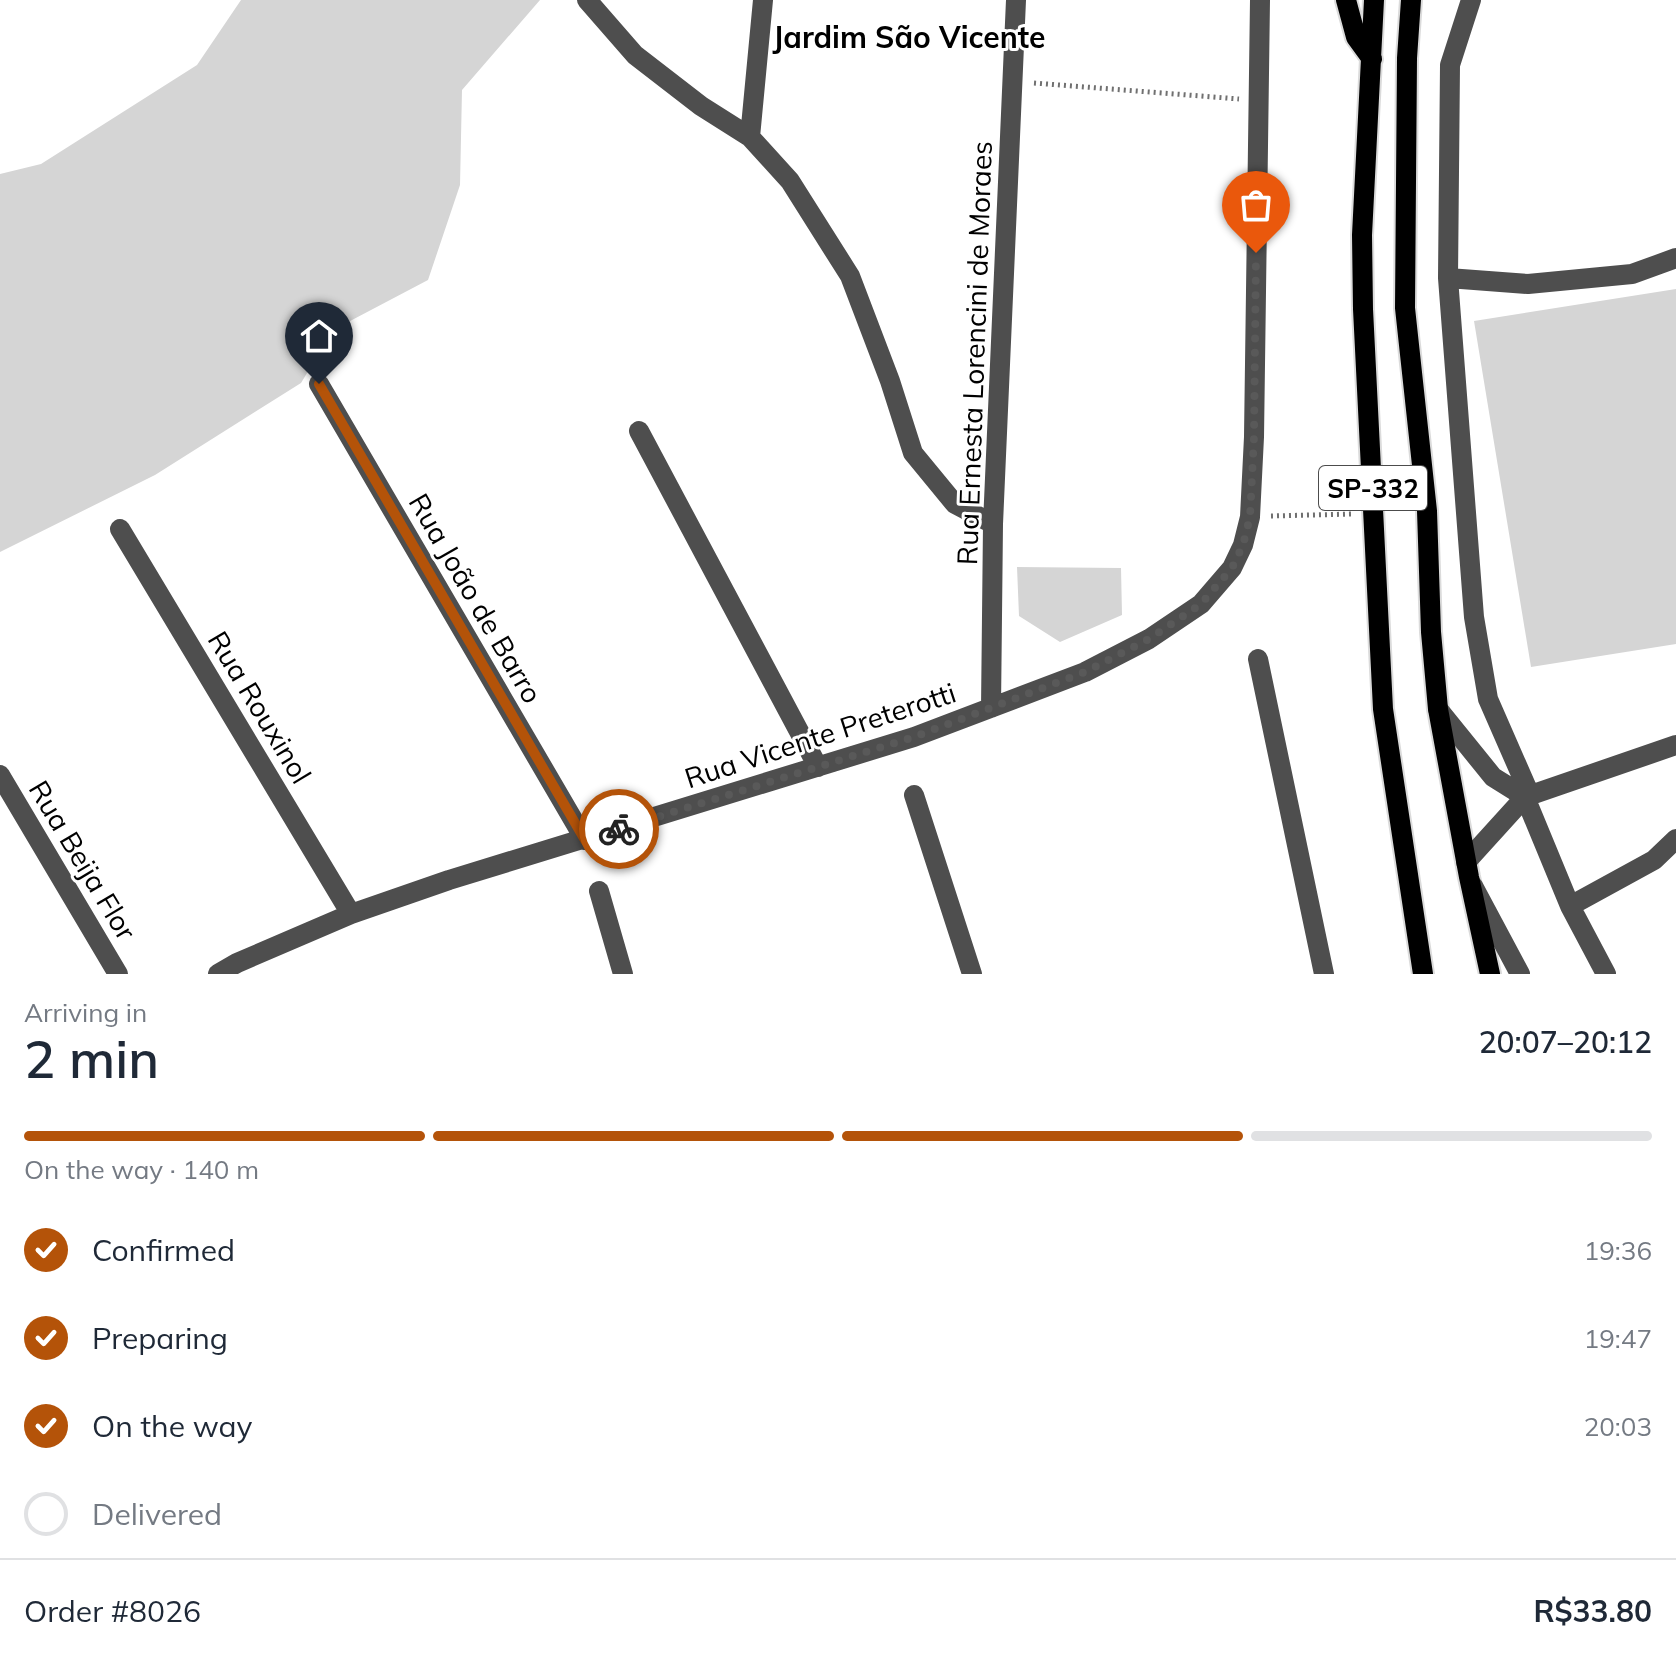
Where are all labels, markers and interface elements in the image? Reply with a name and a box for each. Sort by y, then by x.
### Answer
district label: Jardim São Vicente [772,18,1046,56]
street label: Rua Ernesta Lorencini de Moraes [949,140,999,566]
pin [1222,171,1290,253]
icon: bag [1234,183,1278,227]
pin [285,302,353,384]
icon: home [297,314,341,358]
road number: SP-332 [1319,466,1427,510]
street label: Rua João de Barro [402,487,550,709]
street label: Rua Rouxinol [201,624,319,790]
street label: Rua Vicente Preterotti [680,675,960,795]
street label: Rua Beija Flor [22,774,145,947]
courier [579,789,659,869]
icon: bike [597,807,641,851]
text: Arriving in [24,996,147,1029]
text: 20:07–20:12 [1479,1023,1652,1061]
text: 2 min [24,1026,159,1091]
text: On the way · 140 m [24,1153,259,1186]
icon: check [24,1228,68,1272]
text: Confirmed [92,1231,235,1269]
text: 19:36 [1584,1234,1652,1267]
icon: check [24,1316,68,1360]
text: Preparing [92,1319,228,1357]
text: 19:47 [1584,1322,1652,1355]
icon: check [24,1404,68,1448]
text: On the way [92,1407,252,1445]
text: 20:03 [1584,1410,1652,1443]
text: Delivered [92,1495,222,1533]
text: Order #8026 [24,1592,201,1630]
text: R$33.80 [1534,1592,1652,1630]

